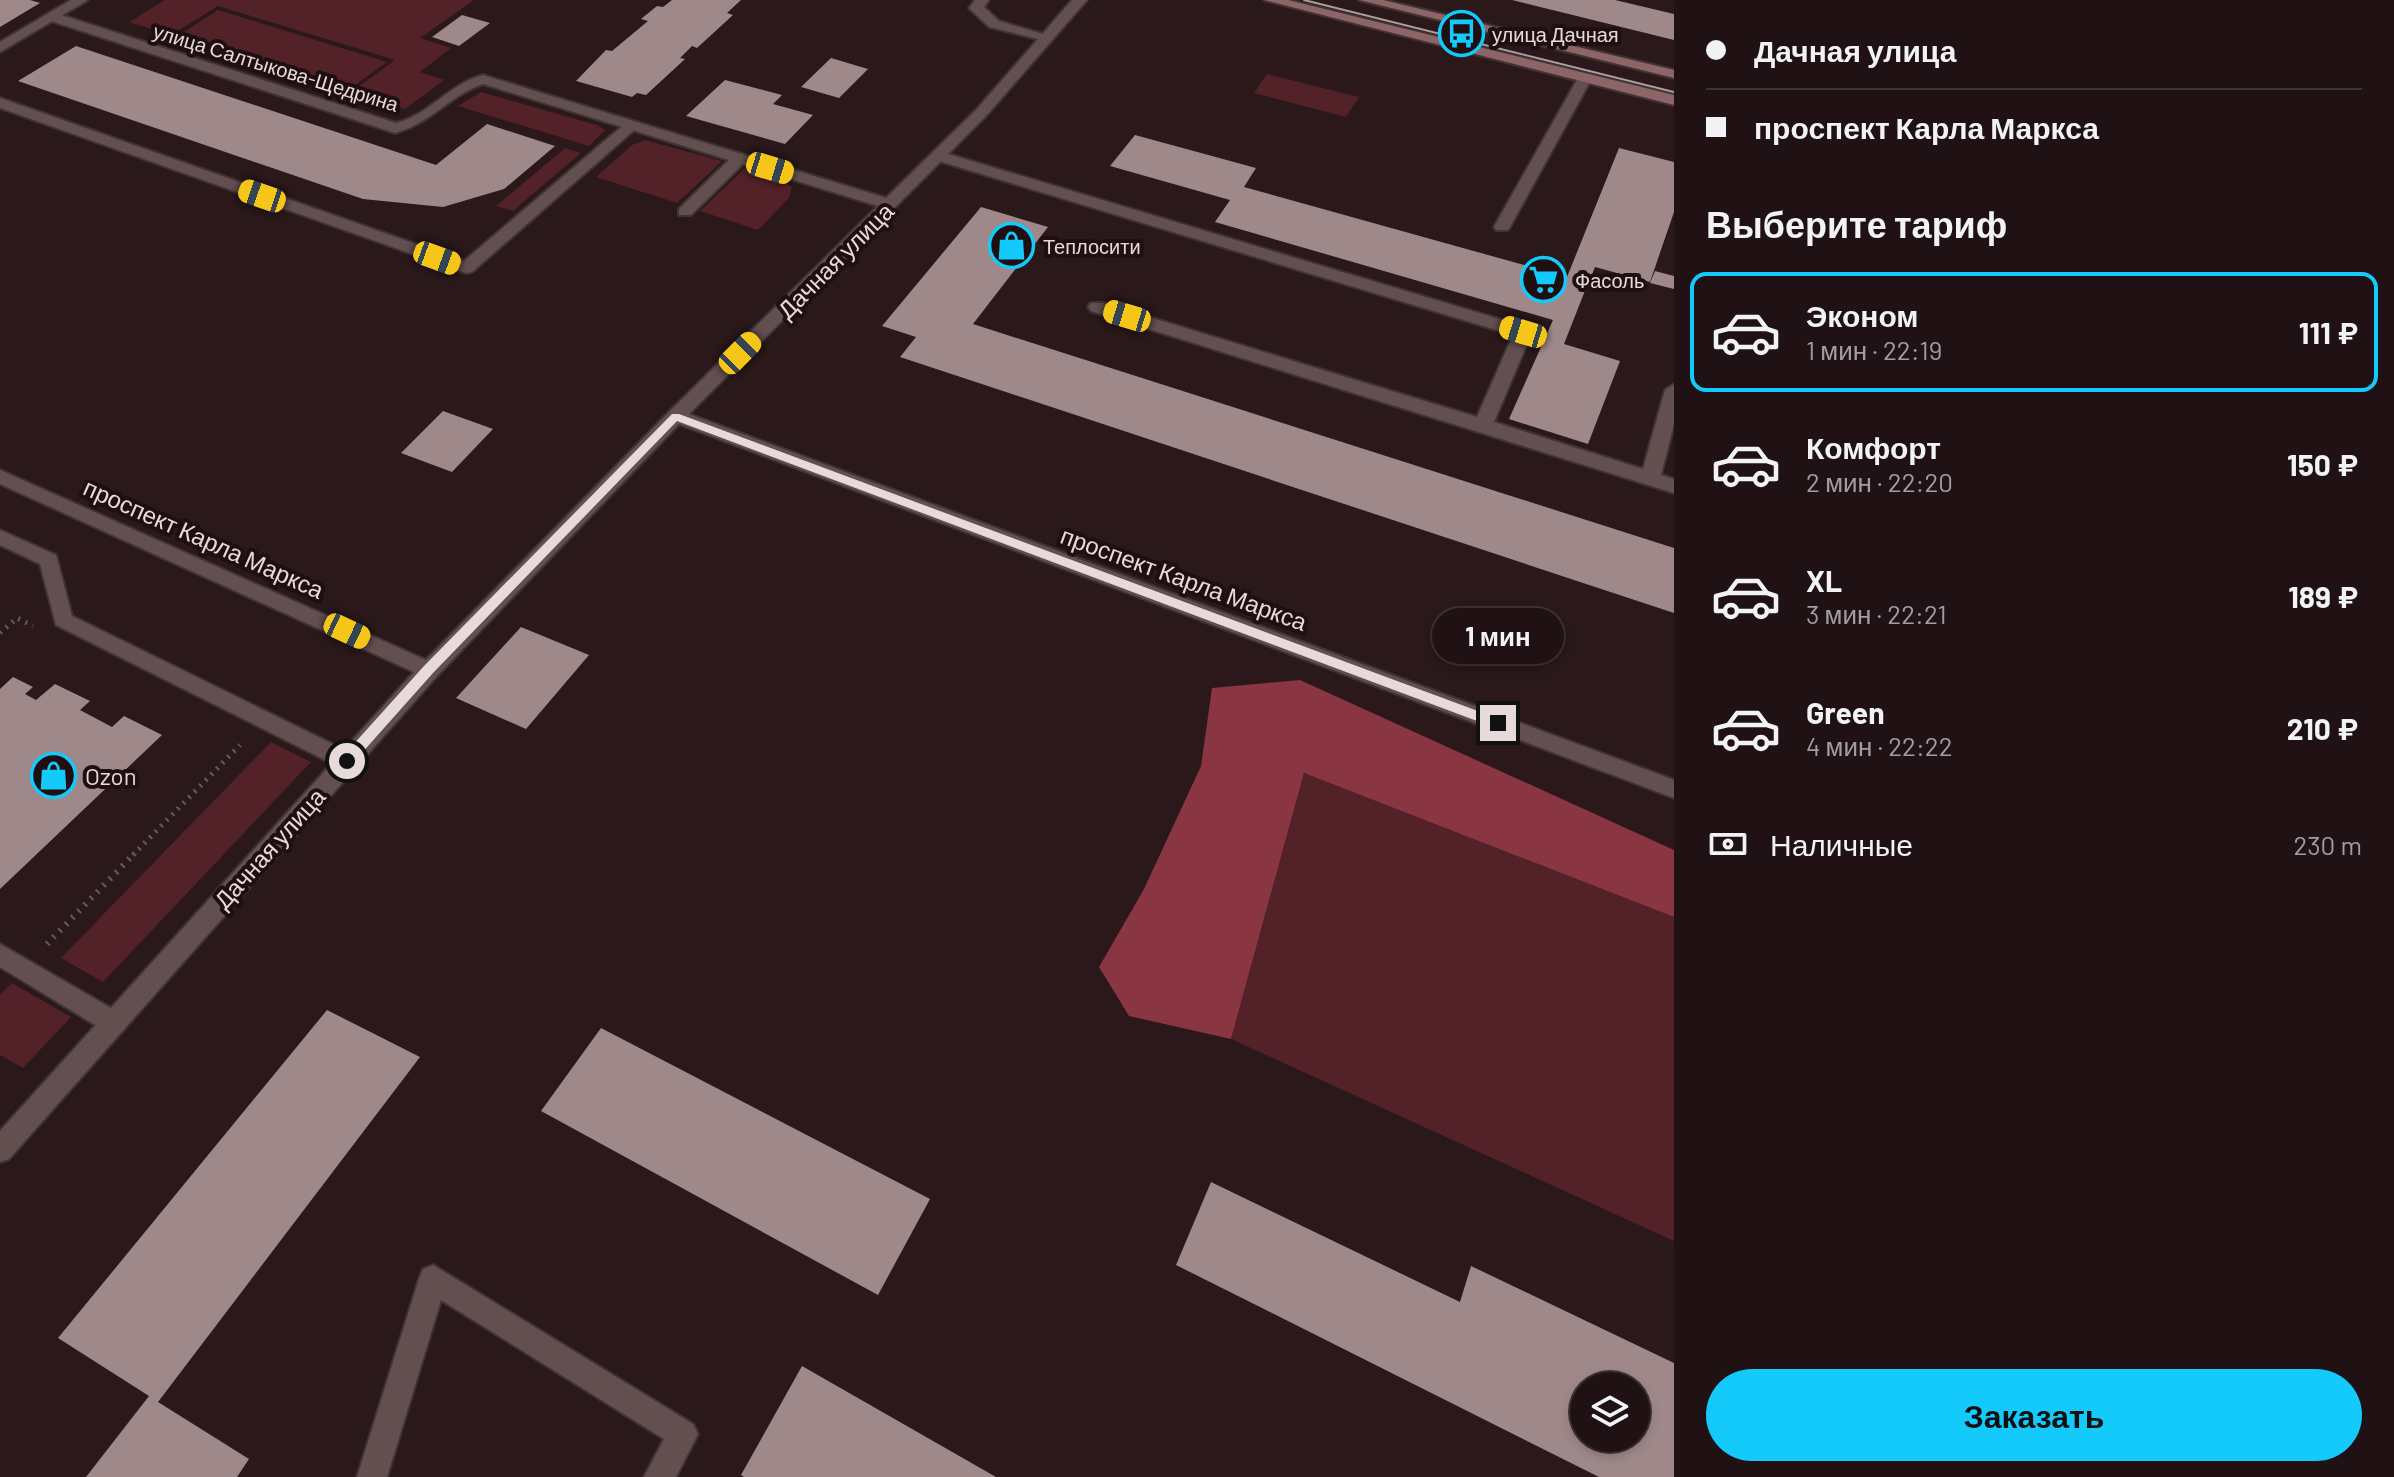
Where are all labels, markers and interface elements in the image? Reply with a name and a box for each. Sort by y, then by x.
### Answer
bus stop icon: улица Дачная [1437,10,1485,58]
street label: улица Салтыкова-Щедрина [151,18,402,116]
place label: улица Дачная [1492,22,1619,46]
text: Дачная улица [1754,32,1956,68]
text: проспект Карла Маркса [1754,109,2099,145]
car [744,150,796,186]
car [235,177,289,215]
street label: Дачная улица [771,196,899,324]
text: Выберите тариф [1706,202,2007,245]
shop icon: Теплосити [988,222,1036,270]
place label: Теплосити [1043,234,1141,258]
car [410,239,464,277]
supermarket icon: Фасоль [1520,256,1568,304]
place label: Фасоль [1575,268,1644,292]
icon: car [1710,296,1782,368]
text: Эконом [1806,297,1919,333]
car [1101,298,1153,334]
car [1497,314,1549,350]
text: 111 ₽ [2299,314,2358,350]
car [715,328,765,378]
text: 1 мин · 22:19 [1806,334,1942,365]
icon: car [1710,428,1782,500]
text: Комфорт [1806,429,1941,465]
text: 150 ₽ [2287,446,2358,482]
text: 2 мин · 22:20 [1806,466,1953,497]
street label: проспект Карла Маркса [79,472,329,604]
street label: проспект Карла Маркса [1057,520,1312,636]
icon: car [1710,560,1782,632]
text: XL [1806,562,1842,598]
text: 189 ₽ [2288,578,2358,614]
text: 3 мин · 22:21 [1806,598,1947,629]
callout: 1 мин [1432,607,1564,663]
car [320,610,374,652]
text: 1 мин [1465,620,1531,651]
icon: car [1710,692,1782,764]
text: Green [1806,694,1885,730]
route end [1480,705,1516,741]
text: 210 ₽ [2287,710,2358,746]
text: 4 мин · 22:22 [1806,730,1953,761]
route start [329,743,365,779]
shop icon: Ozon [30,751,78,799]
place label: Ozon [85,761,137,790]
street label: Дачная улица [207,781,331,914]
icon: cash [1706,822,1750,866]
text: Наличные [1770,826,1913,862]
text: 230 m [2293,829,2362,860]
button: Заказать [1706,1369,2362,1461]
map controls [1570,1372,1650,1452]
button: layers [1570,1372,1650,1452]

